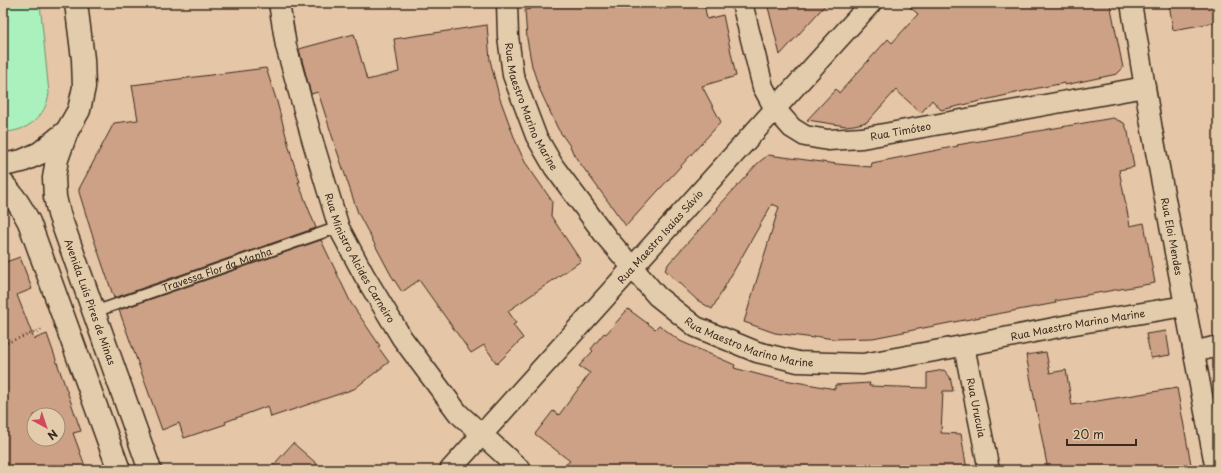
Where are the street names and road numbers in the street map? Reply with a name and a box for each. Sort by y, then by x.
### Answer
street label: Rua Maestro Marino Marine [502,42,562,173]
street label: Rua Timóteo [869,118,932,143]
street label: Rua Maestro Isaias Sávio [613,186,706,287]
street label: Rua Ministro Alcides Carneiro [322,191,399,326]
street label: Rua Eloi Mendes [1158,196,1187,277]
street label: Avenida Luís Pires de Minas [61,237,120,367]
street label: Travessa Flor da Manha [159,243,275,295]
street label: Rua Maestro Marino Marine [1009,305,1146,343]
street label: Rua Maestro Marino Marine [682,313,814,369]
street label: Rua Urucuia [964,377,990,440]

